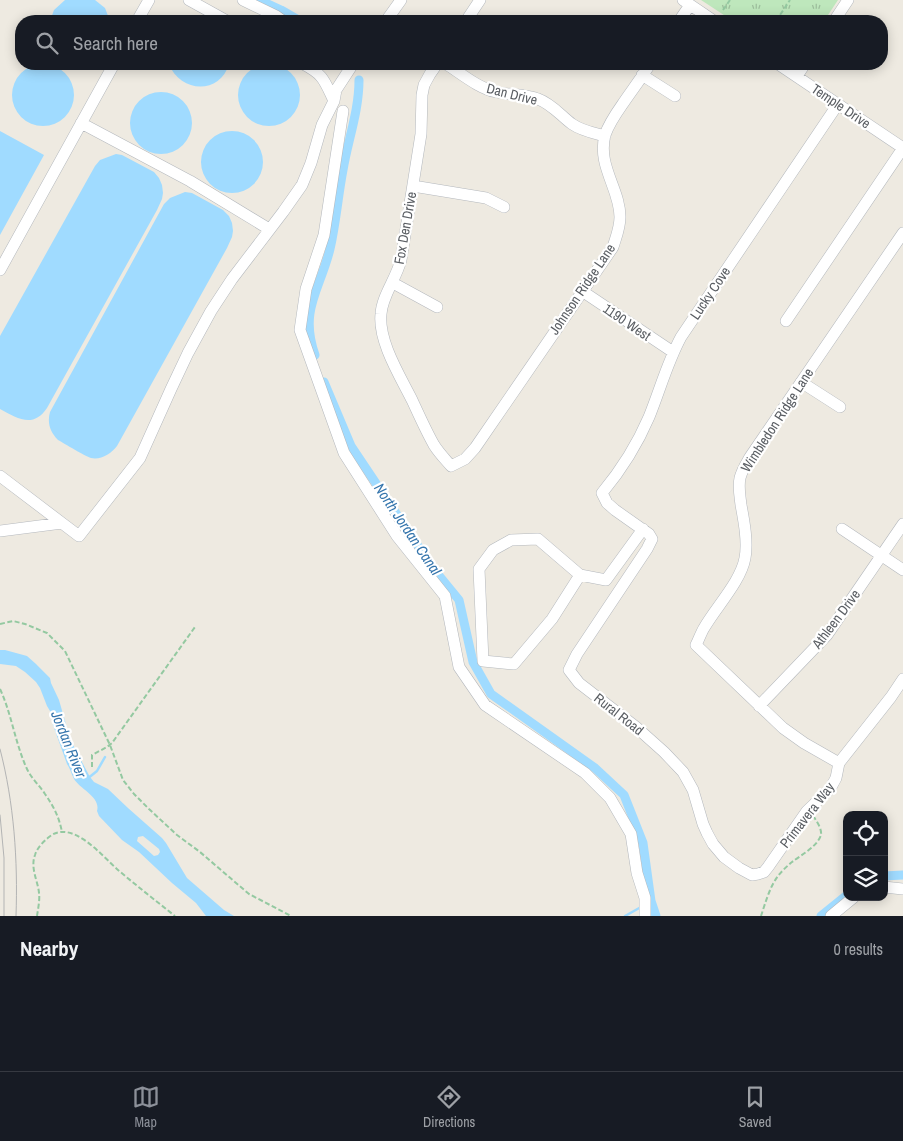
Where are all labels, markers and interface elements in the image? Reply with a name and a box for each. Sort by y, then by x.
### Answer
search box [15,15,888,70]
icon: search [33,29,61,57]
text: Search here [73,30,158,56]
street label: Dan Drive [485,79,539,109]
street label: Temple Drive [808,80,874,132]
street label: Fox Den Drive [390,190,420,266]
street label: Johnson Ridge Lane [545,240,619,338]
street label: Lucky Cove [686,263,734,323]
street label: 1190 West [600,299,654,345]
street label: Wimbledon Ridge Lane [737,365,817,475]
water label: North Jordan Canal [369,479,447,579]
street label: Athleen Drive [807,586,864,653]
street label: Rural Road [591,689,647,739]
water label: Jordan River [46,706,92,781]
street label: Primavera Way [776,778,838,852]
map controls [843,811,888,901]
button: locate [843,811,888,856]
button: layers [843,856,888,901]
text: Nearby [20,934,78,963]
text: 0 results [833,938,883,960]
tab: Map [132,1083,160,1131]
tab: Directions [423,1083,475,1131]
tab: Saved [739,1083,771,1131]

